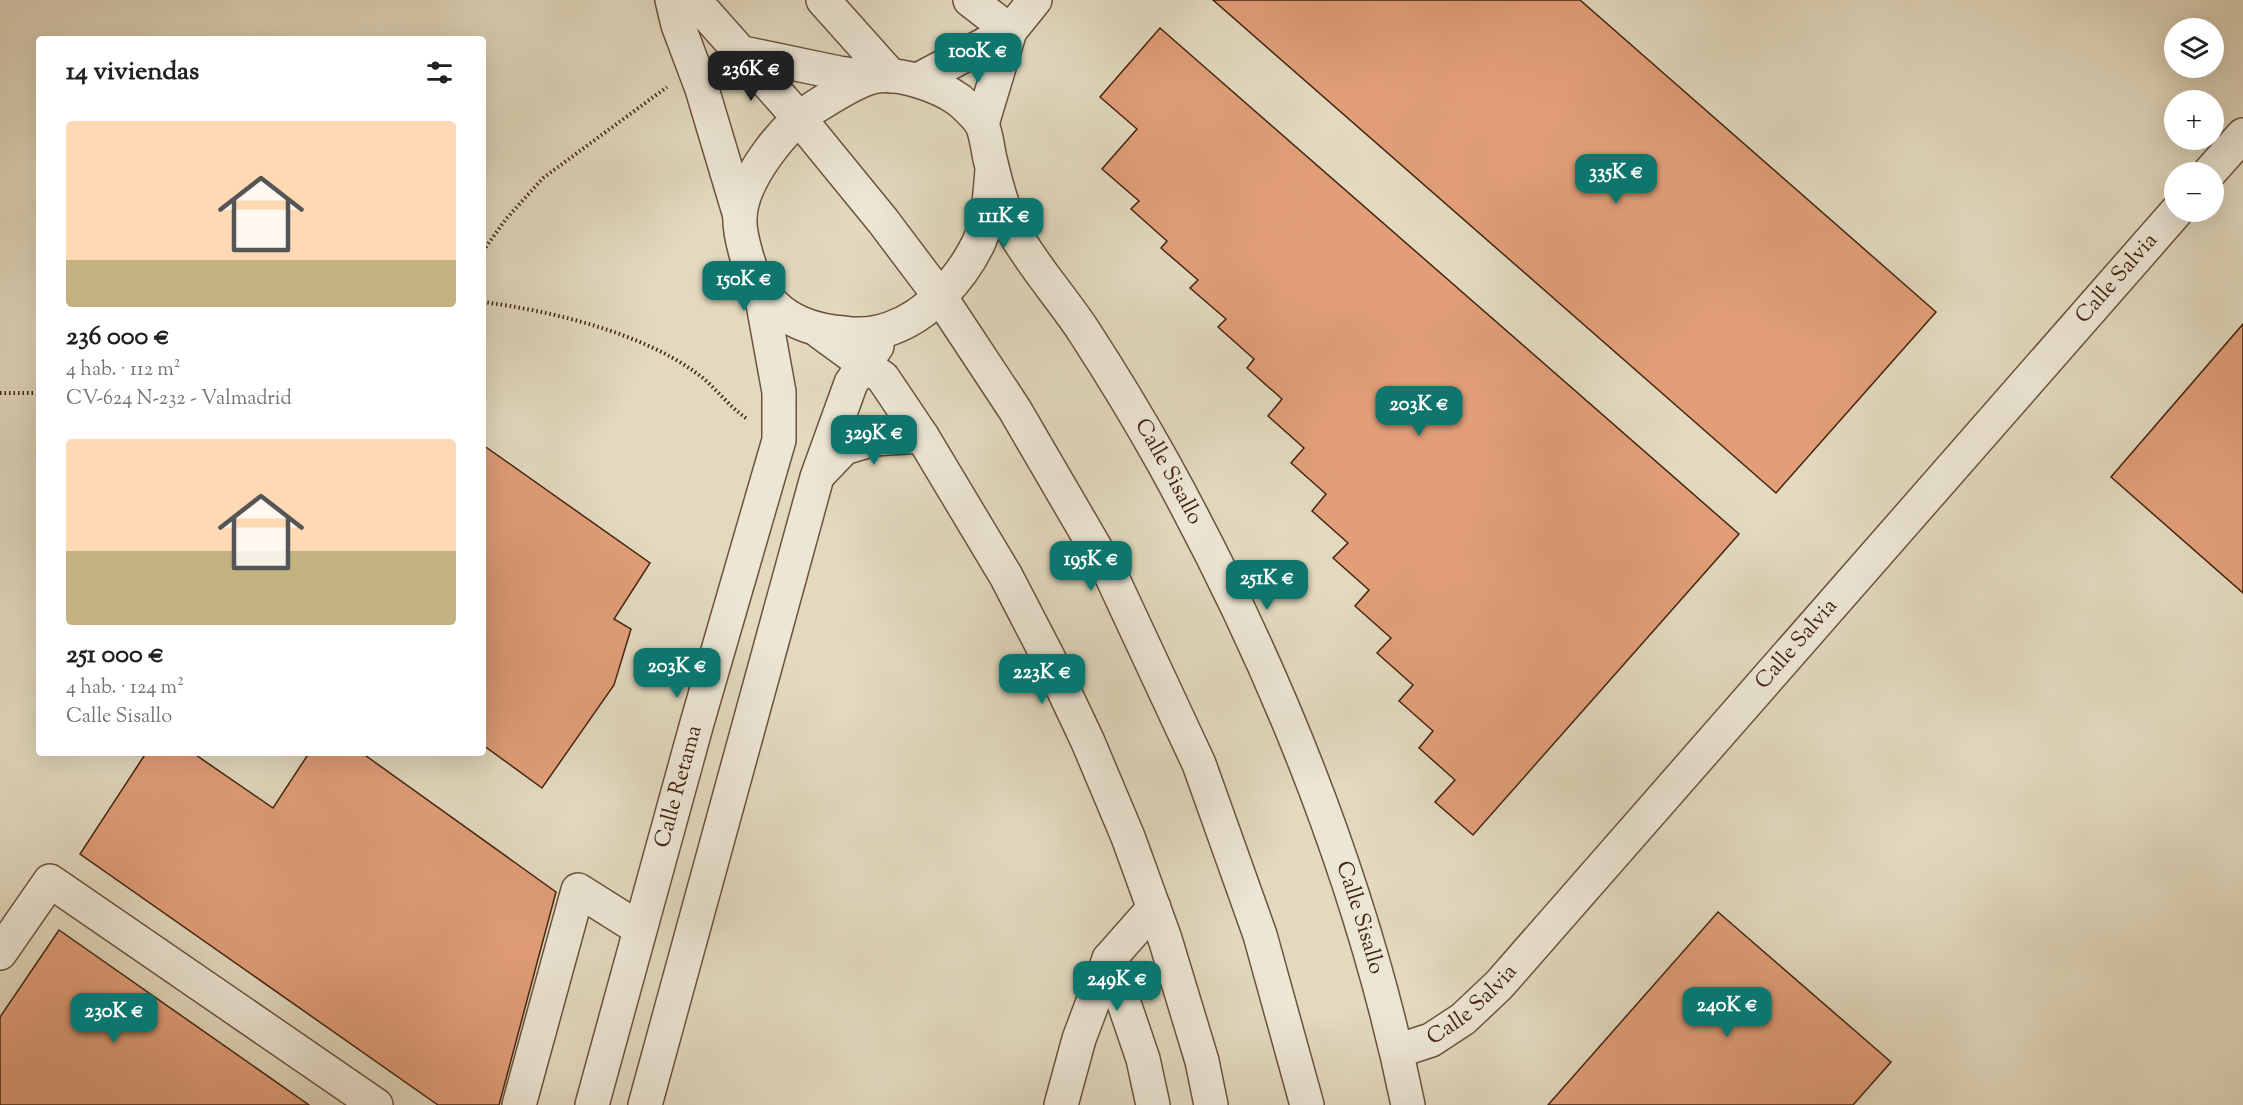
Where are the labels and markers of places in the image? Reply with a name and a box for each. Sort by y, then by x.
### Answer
pin: 100K € [929,33,1027,84]
pin: 236K € [702,51,800,102]
pin: 335K € [1567,154,1665,205]
pin: 111K € [955,198,1053,249]
pin: 150K € [695,261,793,312]
pin: 203K € [1370,386,1468,437]
pin: 329K € [825,415,923,466]
pin: 195K € [1042,541,1140,592]
pin: 251K € [1218,560,1316,611]
pin: 203K € [628,648,726,699]
pin: 223K € [993,654,1091,705]
pin: 249K € [1068,961,1166,1012]
pin: 240K € [1678,987,1776,1038]
pin: 230K € [65,993,163,1044]

